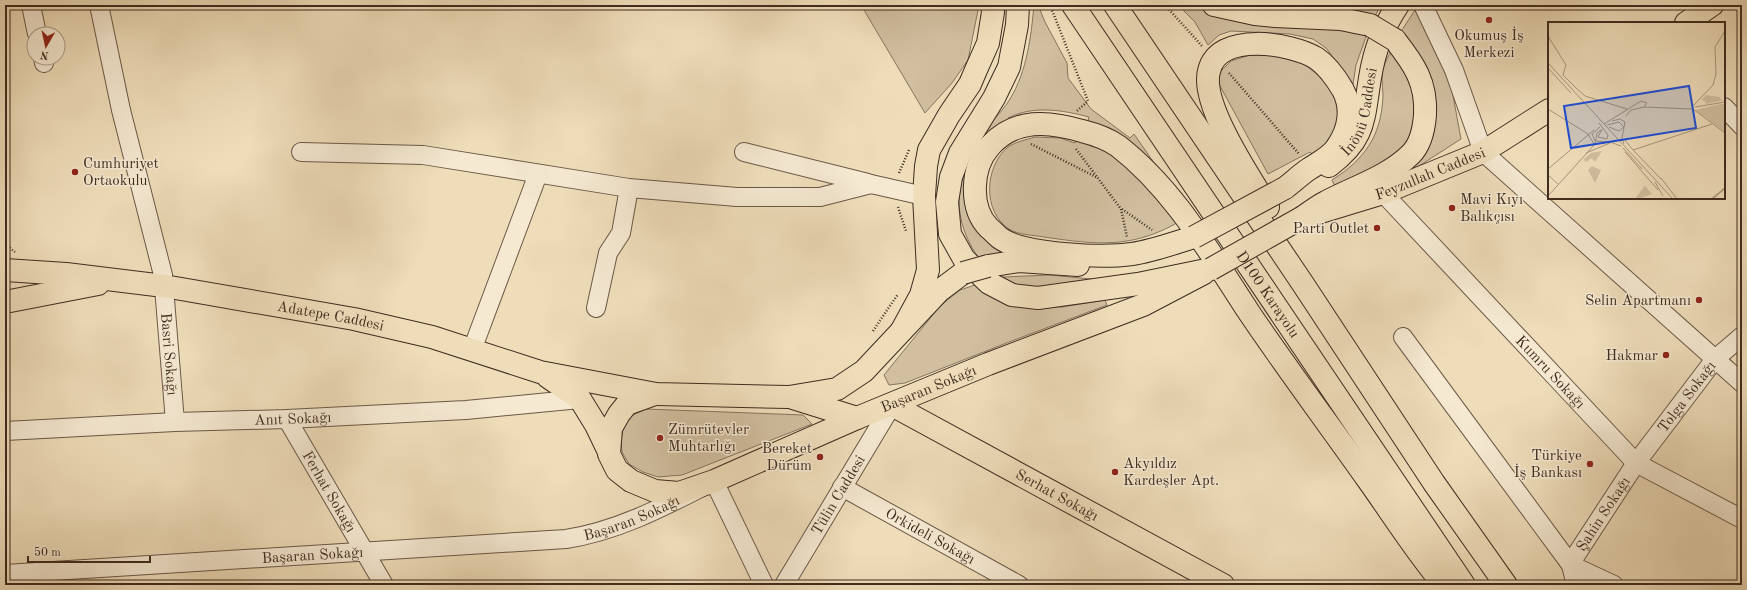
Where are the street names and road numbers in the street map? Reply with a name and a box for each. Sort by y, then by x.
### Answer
street label: İnönü Caddesi [1337,67,1381,160]
street label: Feyzullah Caddesi [1374,146,1488,204]
street label: D100 Karayolu [1232,249,1301,341]
street label: Adatepe Caddesi [276,300,385,335]
street label: Basri Sokağı [157,312,179,396]
street label: Kumru Sokağı [1512,333,1587,412]
street label: Tolga Sokağı [1656,359,1719,436]
street label: Başaran Sokağı [879,364,979,416]
street label: Anıt Sokağı [254,411,332,429]
street label: Ferhat Sokağı [299,449,358,536]
street label: Tülin Caddesi [810,453,869,538]
street label: Serhat Sokağı [1013,468,1100,525]
street label: Şahin Sokağı [1574,475,1634,555]
street label: Başaran Sokağı [582,494,682,544]
street label: Orkideli Sokağı [882,507,977,568]
street label: Başaran Sokağı [261,546,364,567]

